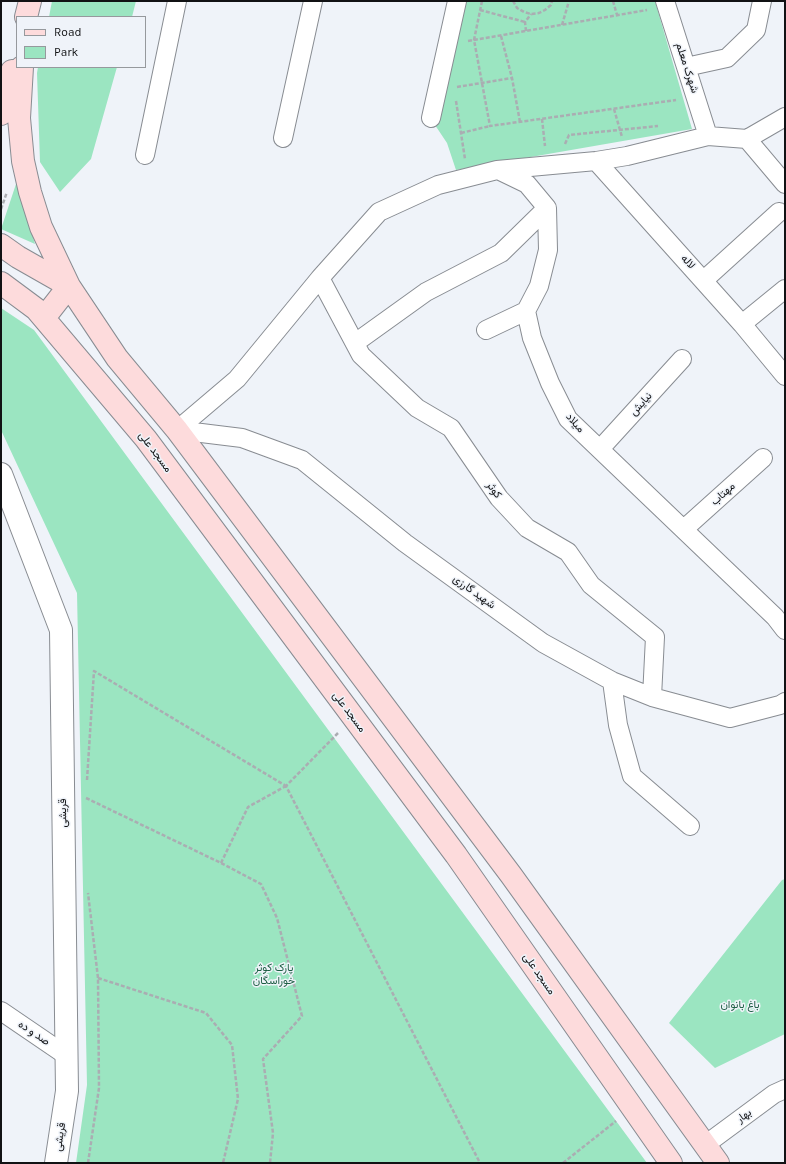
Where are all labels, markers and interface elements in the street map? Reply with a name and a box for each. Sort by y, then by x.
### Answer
legend [16,16,146,68]
text: Road [54,25,82,39]
street label: شهرک معلم [673,41,701,95]
text: Park [54,45,78,59]
street label: لاله [678,252,698,272]
street label: نیایش [627,390,655,418]
street label: میلاد [563,410,587,436]
street label: مسجد علی [135,429,175,475]
street label: کوثر [484,479,504,501]
street label: مهتاب [708,480,738,508]
street label: شهید گارزی [450,572,498,612]
street label: مسجد علی [329,689,369,735]
street label: قریشی [56,798,70,828]
street label: مسجد علی [520,951,558,997]
park label: پارک کوثر خوراسگان [253,961,295,987]
park label: باغ بانوان [720,998,760,1012]
street label: صد و ده [16,1018,52,1048]
street label: بهار [734,1106,754,1126]
street label: قریشی [51,1122,69,1152]

